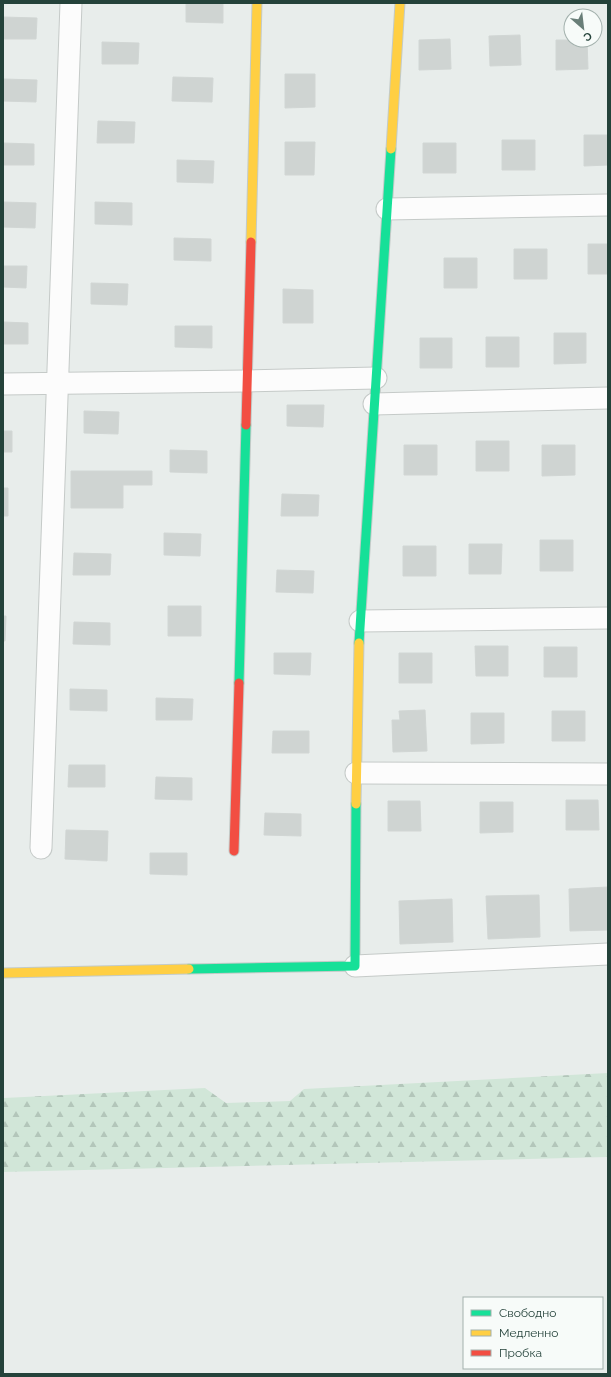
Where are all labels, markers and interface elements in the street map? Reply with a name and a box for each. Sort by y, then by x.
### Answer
north arrow [563,8,603,48]
text: С [581,29,594,44]
legend [463,1297,603,1369]
text: Свободно [499,1306,556,1320]
text: Медленно [499,1326,558,1340]
text: Пробка [499,1346,542,1360]

